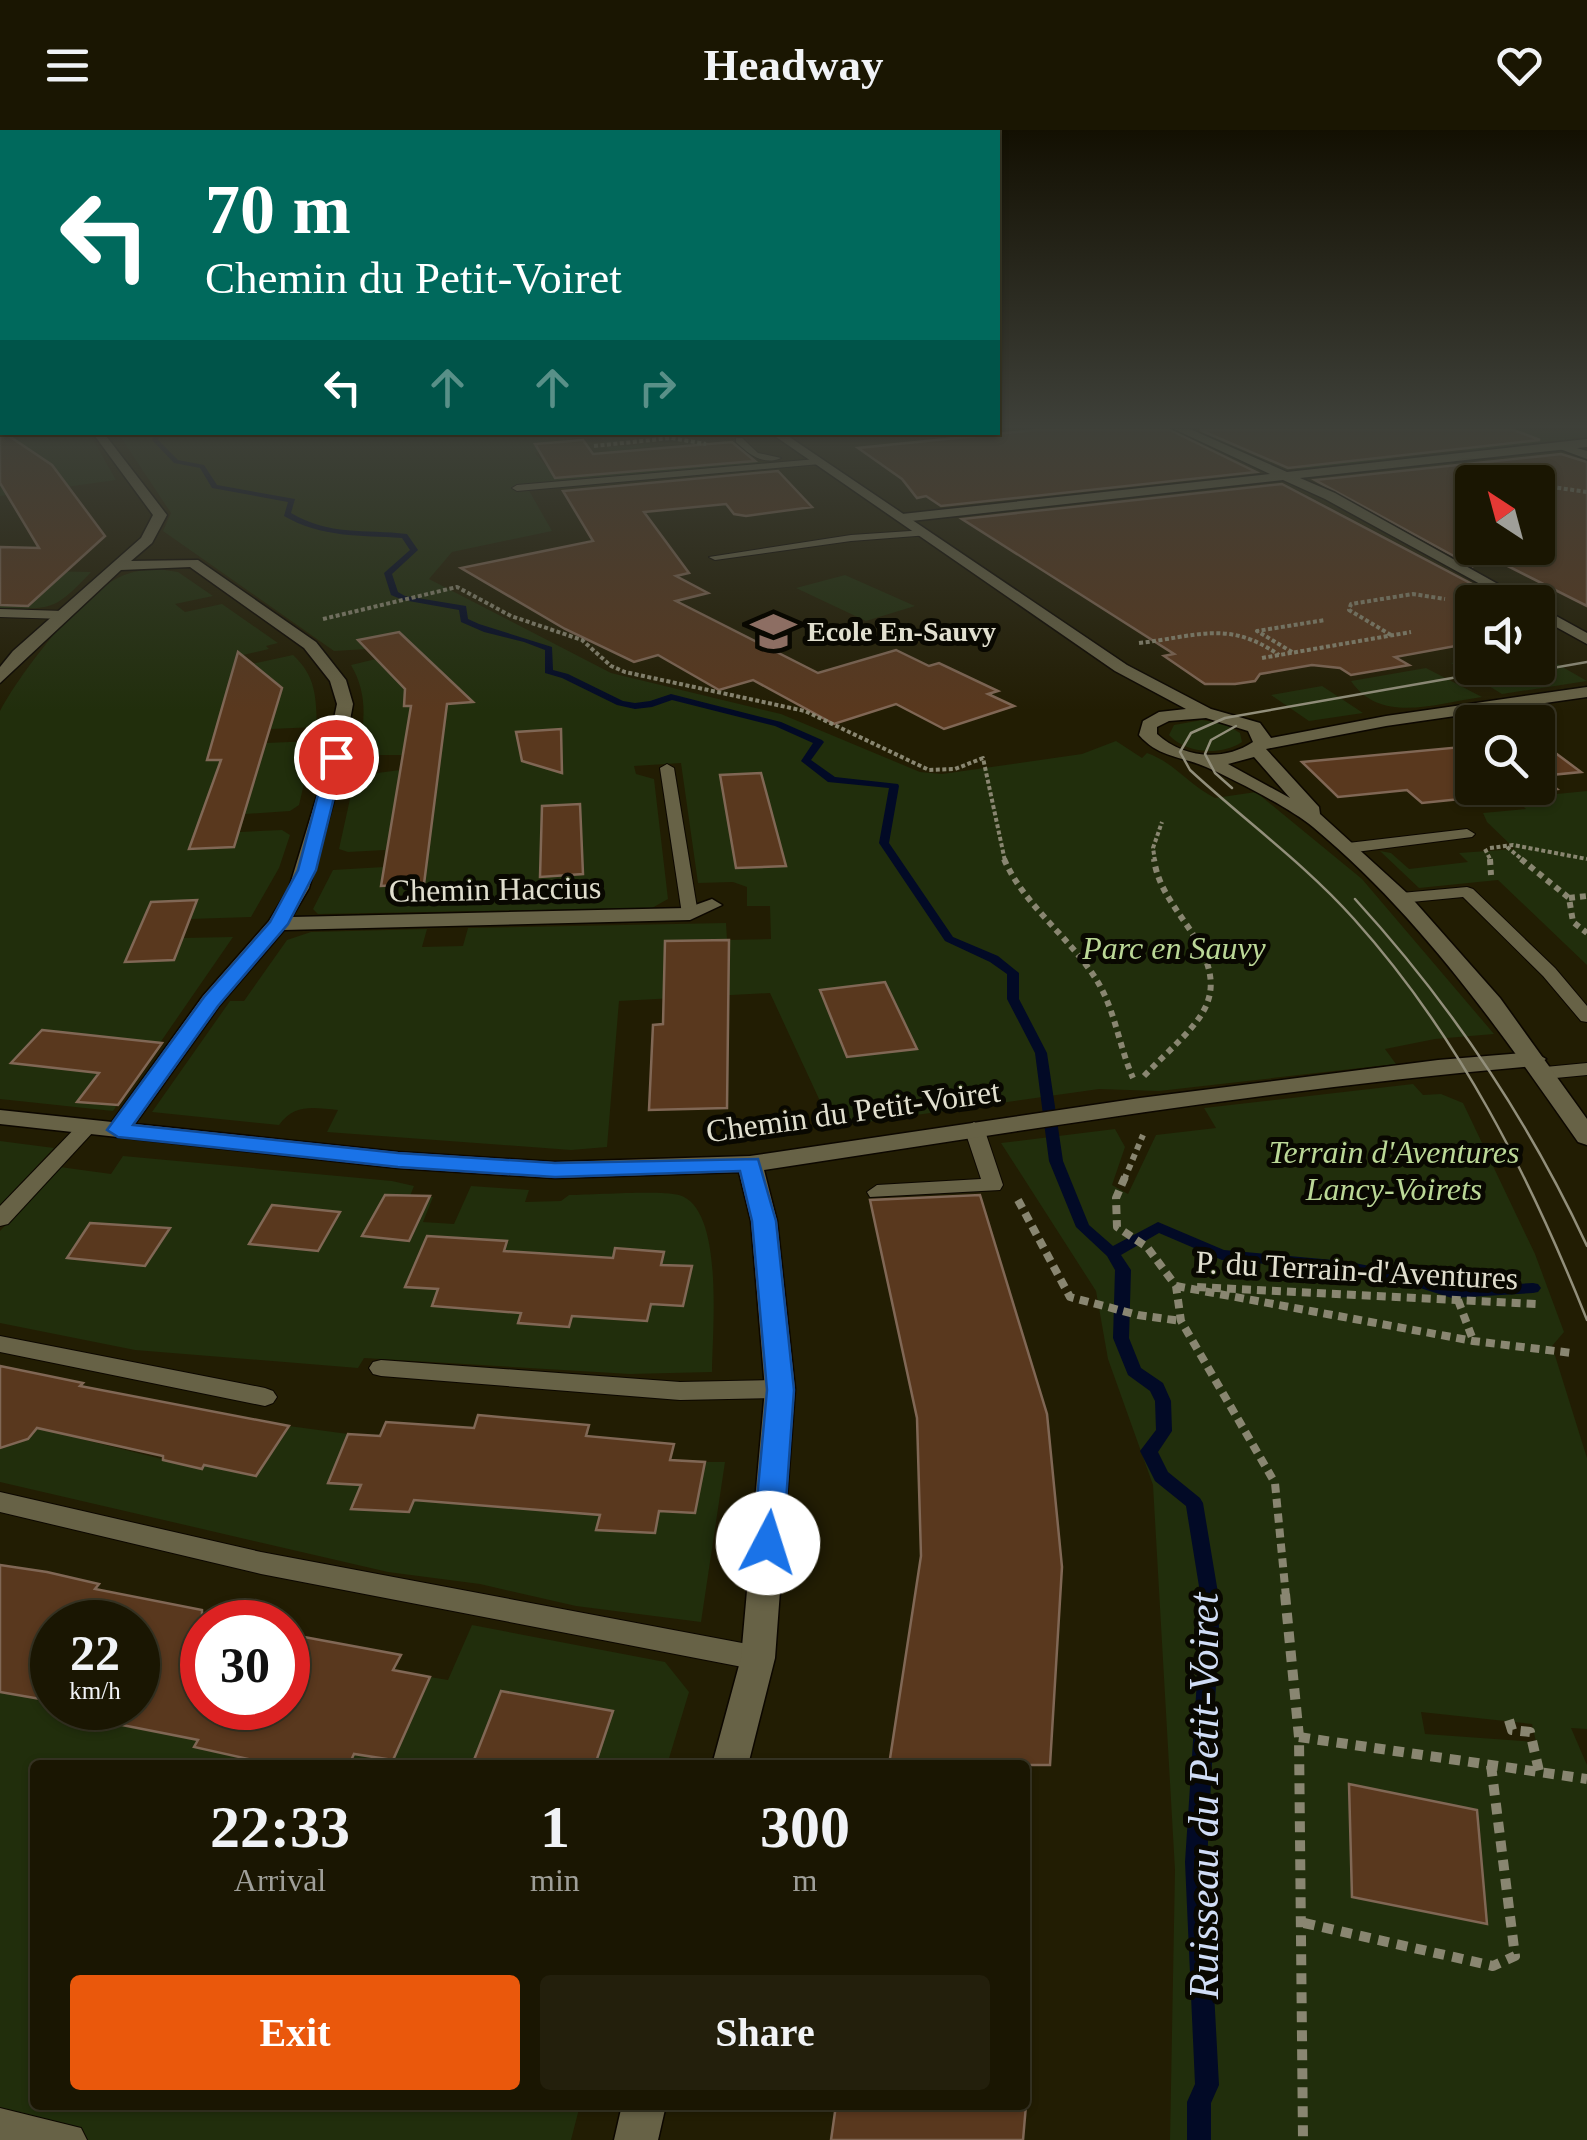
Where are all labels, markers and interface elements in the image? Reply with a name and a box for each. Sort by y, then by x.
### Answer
icon: menu [40,38,95,93]
icon: heart [1492,38,1547,93]
text: Headway [704,40,884,90]
icon: left [40,170,170,300]
text: 70 m [205,171,351,248]
text: Chemin du Petit-Voiret [205,253,622,303]
icon: left [315,360,370,415]
icon: ahead [420,360,475,415]
icon: ahead [525,360,580,415]
icon: right [630,360,685,415]
north arrow [1455,465,1555,565]
map controls [1455,465,1555,805]
button: sound [1455,585,1555,685]
school or university icon: Ecole En-Sauvy [750,607,798,655]
place label: Ecole En-Sauvy [807,616,996,647]
button: search [1455,705,1555,805]
pin [294,715,379,800]
icon: arrive [309,730,364,785]
street label: Chemin Haccius [389,869,601,909]
park label: Parc en Sauvy [1081,930,1267,966]
street label: Chemin du Petit-Voiret [704,1073,1002,1149]
park label: Terrain d'Aventures Lancy-Voirets [1269,1134,1519,1207]
street label: P. du Terrain-d'Aventures [1195,1244,1519,1296]
position arrow [716,1491,820,1595]
water label: Ruisseau du Petit-Voiret [1181,1591,1227,2000]
speed limit sign: 30 [180,1600,310,1730]
text: 22 [70,1625,120,1681]
text: km/h [69,1677,121,1704]
text: 22:33 [210,1794,350,1860]
text: 1 [540,1794,570,1860]
text: 300 [760,1794,850,1860]
text: Arrival [234,1862,326,1898]
text: min [530,1862,580,1898]
text: m [792,1862,817,1898]
button: Exit [70,1975,520,2090]
button: Share [540,1975,990,2090]

